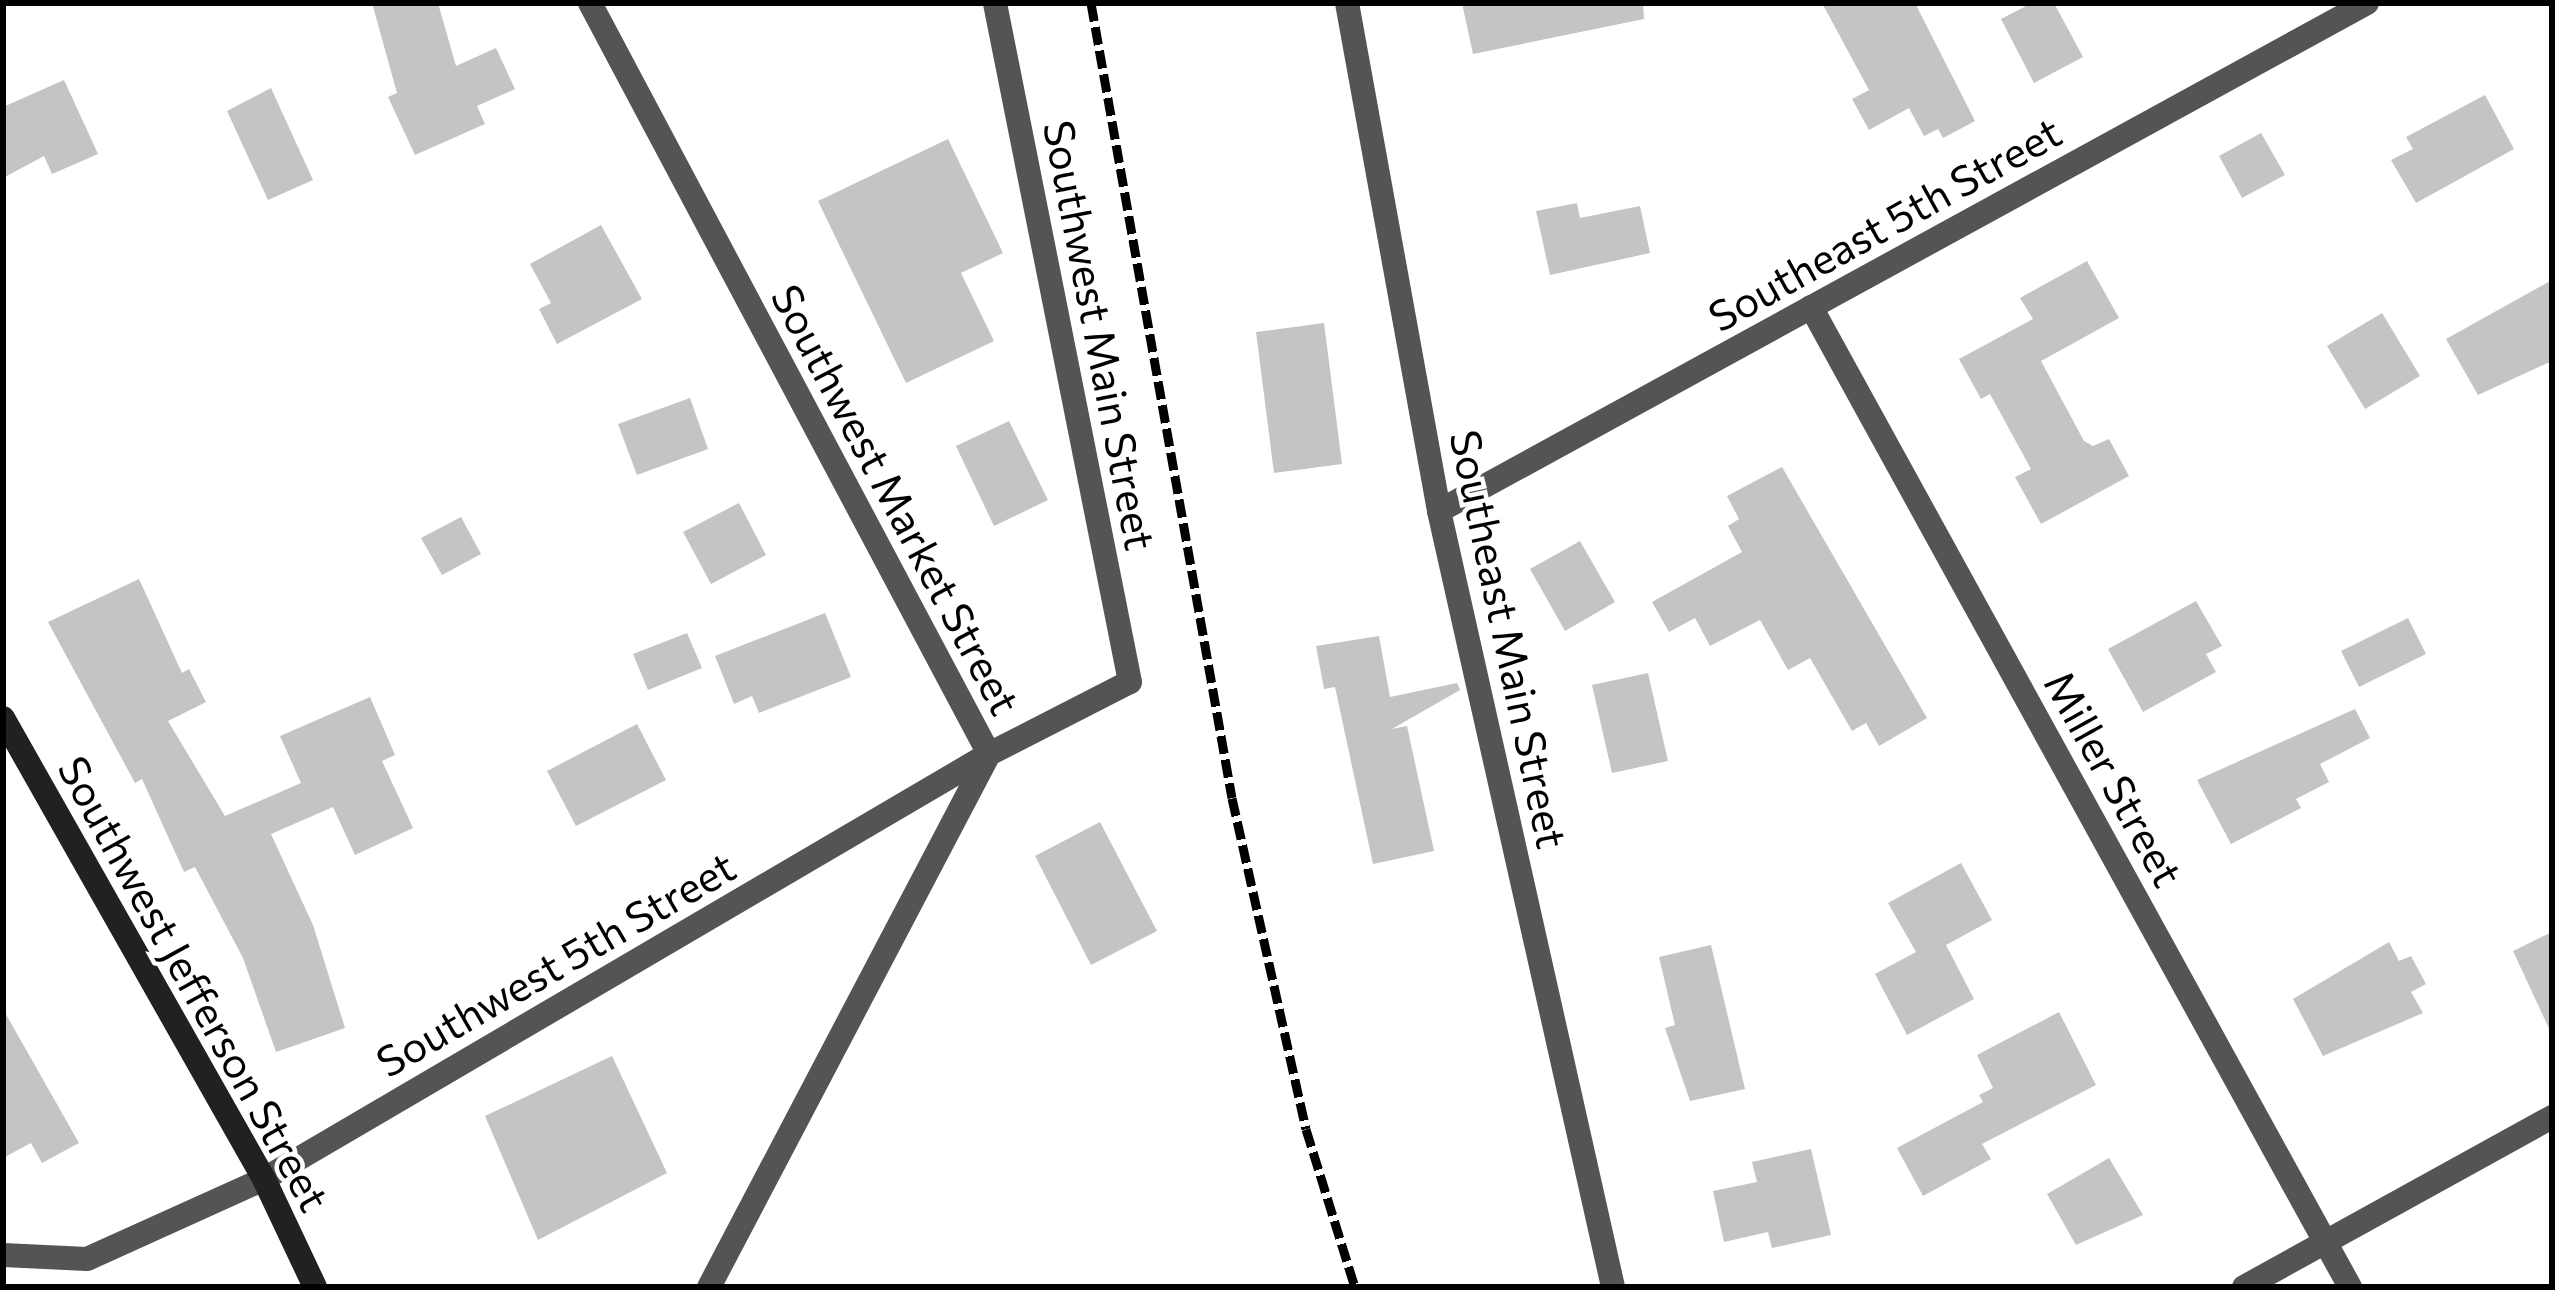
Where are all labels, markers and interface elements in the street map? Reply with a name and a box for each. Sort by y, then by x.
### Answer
street label: Southeast 5th Street [1699,105,2069,341]
street label: Southwest Main Street [1035,116,1167,554]
street label: Southwest Market Street [762,276,1032,722]
street label: Southeast Main Street [1441,425,1579,853]
street label: Miller Street [2035,662,2195,894]
street label: Southwest Jefferson Street [49,747,341,1219]
street label: Southwest 5th Street [367,840,743,1086]

